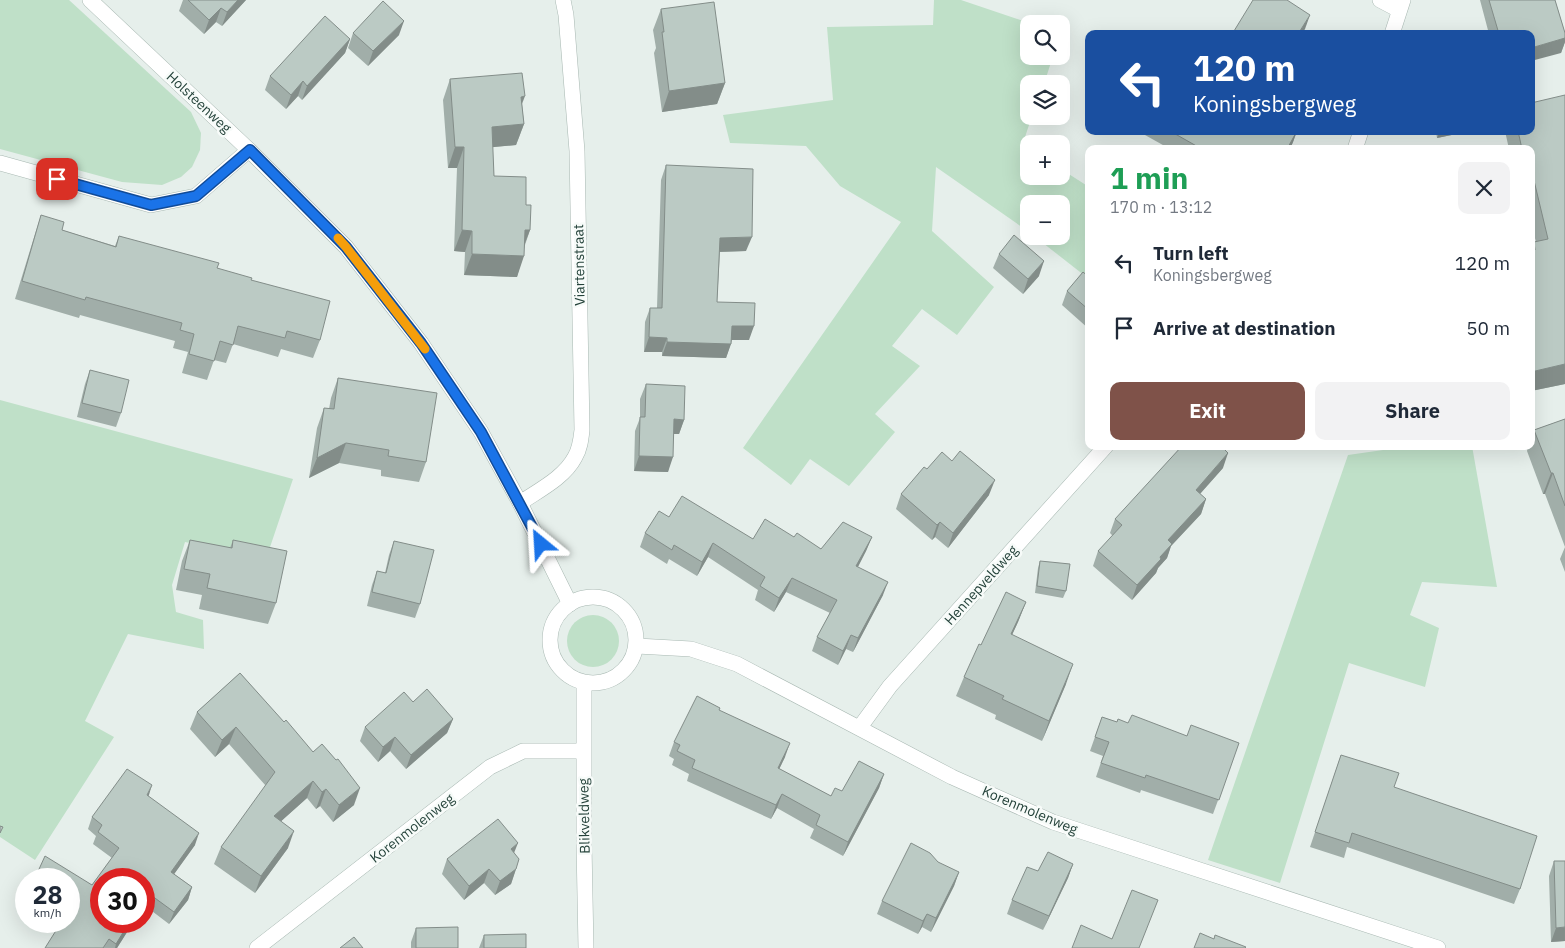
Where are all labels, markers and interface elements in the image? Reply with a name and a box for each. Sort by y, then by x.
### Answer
map controls [1020,15,1070,245]
button: search [1020,15,1070,65]
text: 120 m [1193,45,1296,91]
icon: left [1110,50,1175,115]
street label: Holsteenweg [163,67,236,137]
button: layers [1020,75,1070,125]
text: Koningsbergweg [1193,89,1356,118]
button: + [1020,135,1070,185]
pin [36,158,78,200]
text: 1 min [1110,158,1188,197]
button: close [1458,162,1510,214]
icon: arrive [43,165,71,193]
button: − [1020,195,1070,245]
text: 170 m · 13:12 [1110,197,1212,217]
street label: Viartenstraat [569,224,589,306]
text: Turn left [1153,241,1229,265]
icon: left [1110,249,1138,277]
text: 120 m [1455,251,1510,275]
text: Koningsbergweg [1153,265,1272,285]
icon: arrive [1110,314,1138,342]
text: Arrive at destination [1153,316,1336,340]
text: 50 m [1466,316,1510,340]
button: Exit [1110,382,1305,440]
button: Share [1315,382,1510,440]
position arrow [514,517,566,569]
street label: Hennepveldweg [940,541,1022,629]
street label: Blikveldweg [574,777,594,854]
street label: Korenmolenweg [979,782,1081,838]
street label: Korenmolenweg [366,789,458,867]
speed limit sign: 30 [90,868,155,933]
text: 28 [32,878,63,911]
text: km/h [33,905,62,920]

